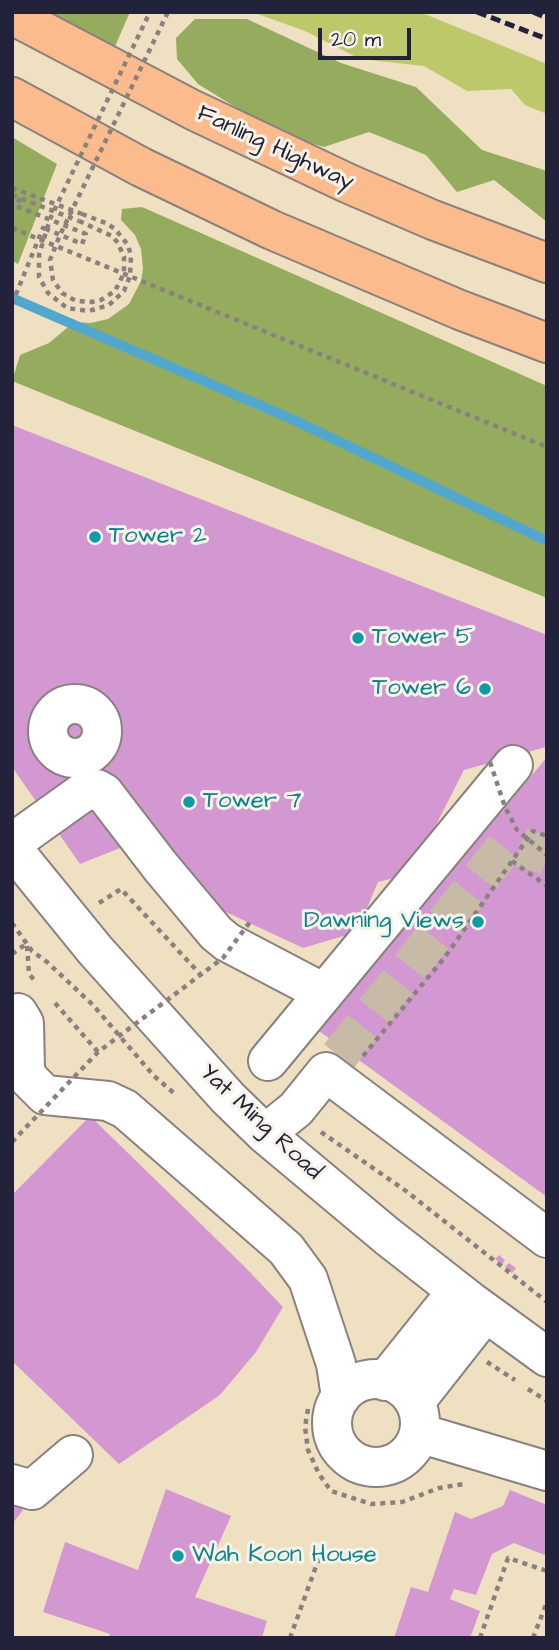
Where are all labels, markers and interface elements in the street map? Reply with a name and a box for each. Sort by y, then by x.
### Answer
scale bar [321,14,414,58]
text: 20 m [331,25,381,54]
street label: Fanling Highway [192,100,358,198]
place label: Tower 2 [109,523,206,551]
marker: Tower 2 [87,529,103,545]
place label: Tower 5 [372,624,473,652]
marker: Tower 5 [350,630,366,646]
place label: Tower 6 [372,675,471,703]
marker: Tower 6 [477,681,493,697]
place label: Tower 7 [203,788,301,816]
marker: Tower 7 [181,794,197,810]
place label: Dawning Views [304,908,464,936]
marker: Dawning Views [470,914,486,930]
street label: Yat Ming Road [193,1059,327,1187]
place label: Wah Koon House [192,1542,377,1570]
marker: Wah Koon House [170,1548,186,1564]

